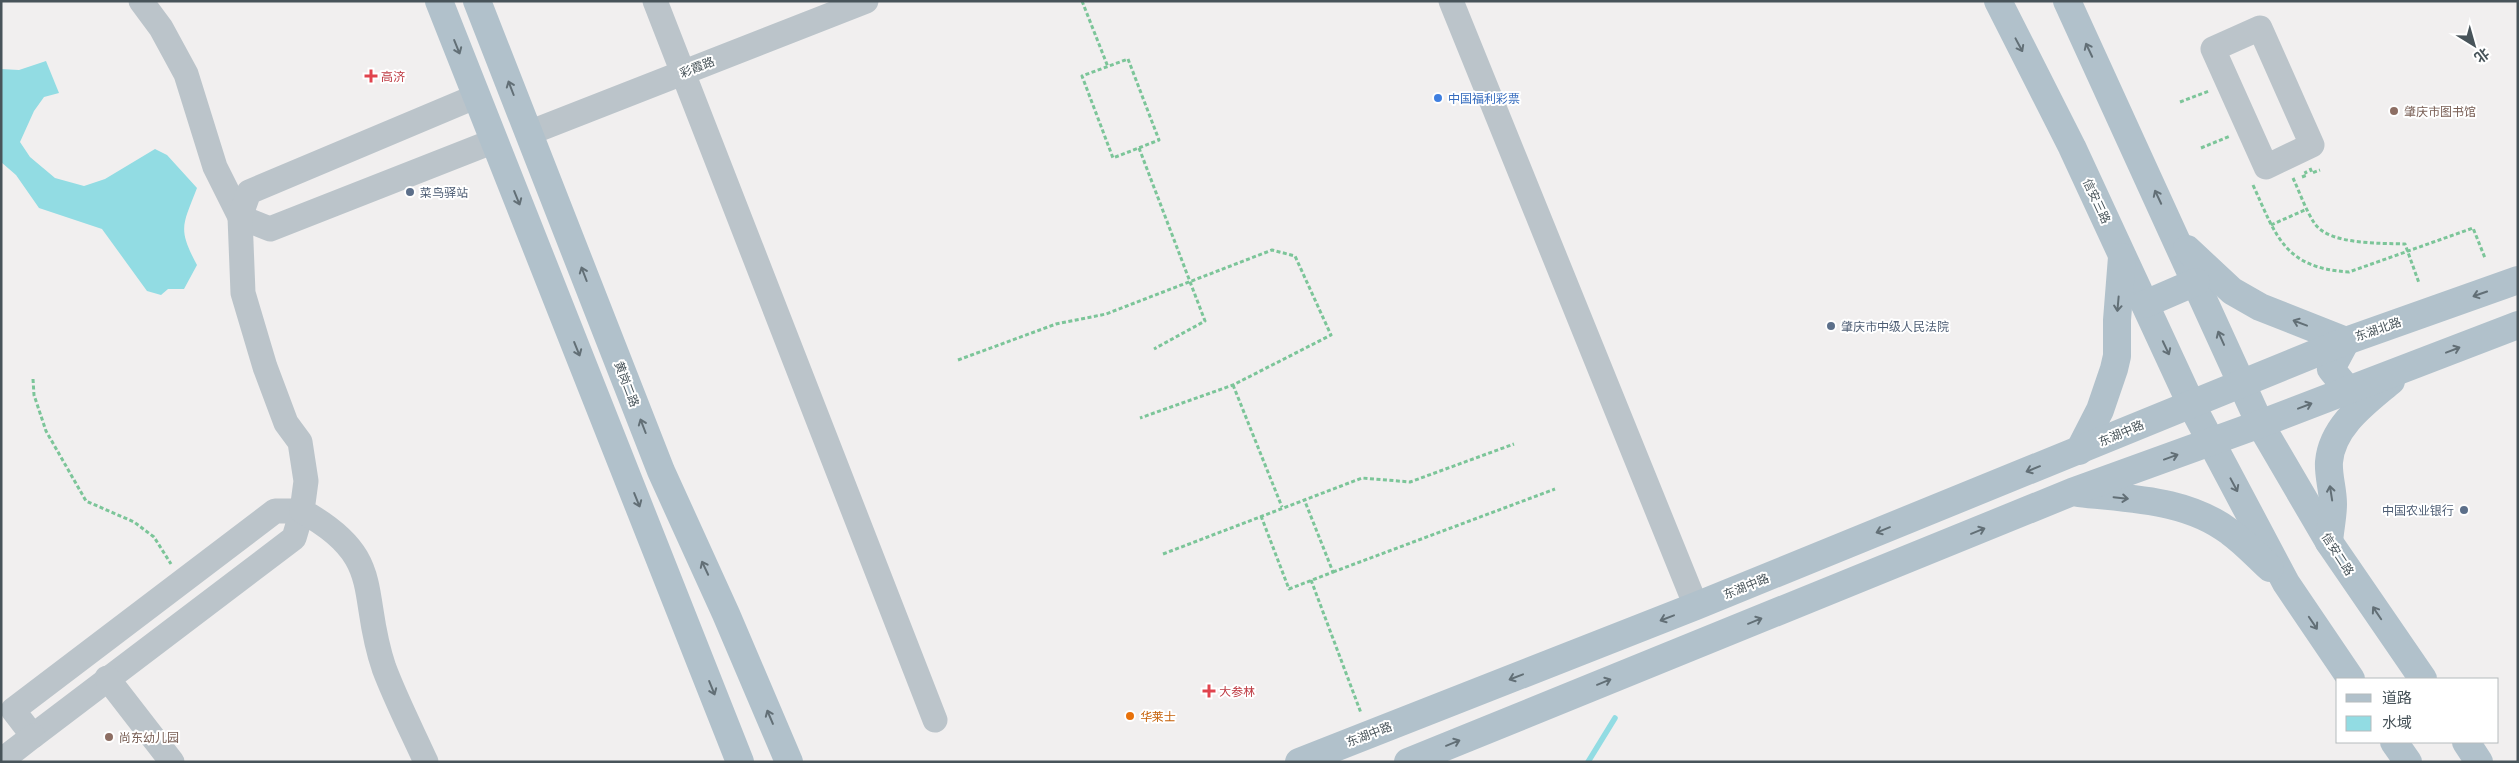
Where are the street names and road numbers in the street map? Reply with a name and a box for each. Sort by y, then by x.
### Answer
street label: 彩霞路 [677,53,717,81]
street label: 信安三路 [2079,176,2115,226]
street label: 东湖北路 [2353,313,2403,345]
street label: 黄岗二路 [610,359,644,409]
street label: 东湖中路 [2096,416,2146,450]
street label: 信安二路 [2318,529,2358,579]
street label: 东湖中路 [1721,569,1771,603]
street label: 东湖中路 [1344,717,1394,751]

